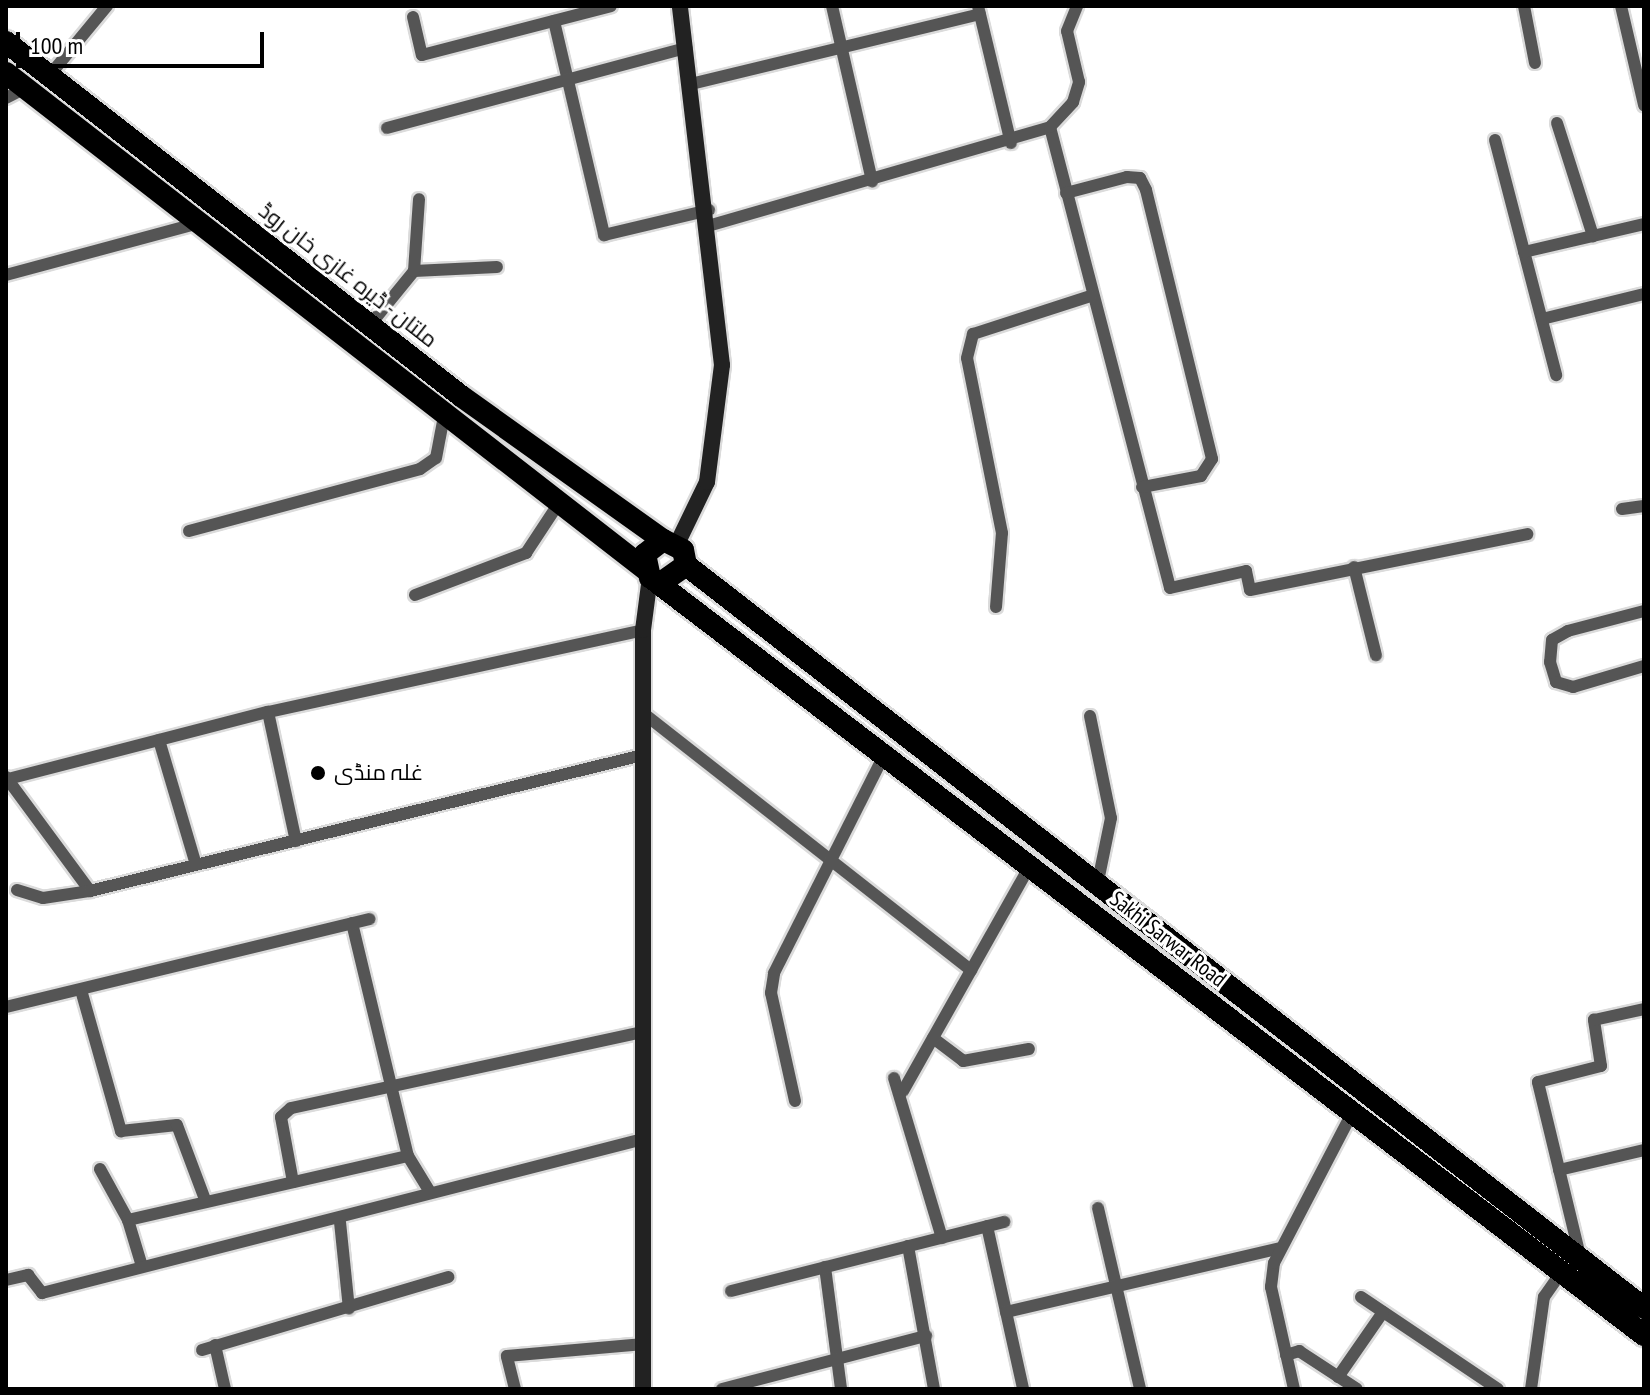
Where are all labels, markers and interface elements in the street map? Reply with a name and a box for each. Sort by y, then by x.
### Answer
scale bar [20,16,268,66]
text: 100 m [30,30,83,61]
street label: ملتان - ڈیرہ غازی خان روڈ [253,197,443,353]
place label: غلہ منڈی [334,760,423,786]
marker: غلہ منڈی [309,764,327,782]
street label: Sakhi Sarwar Road [1105,885,1231,993]

